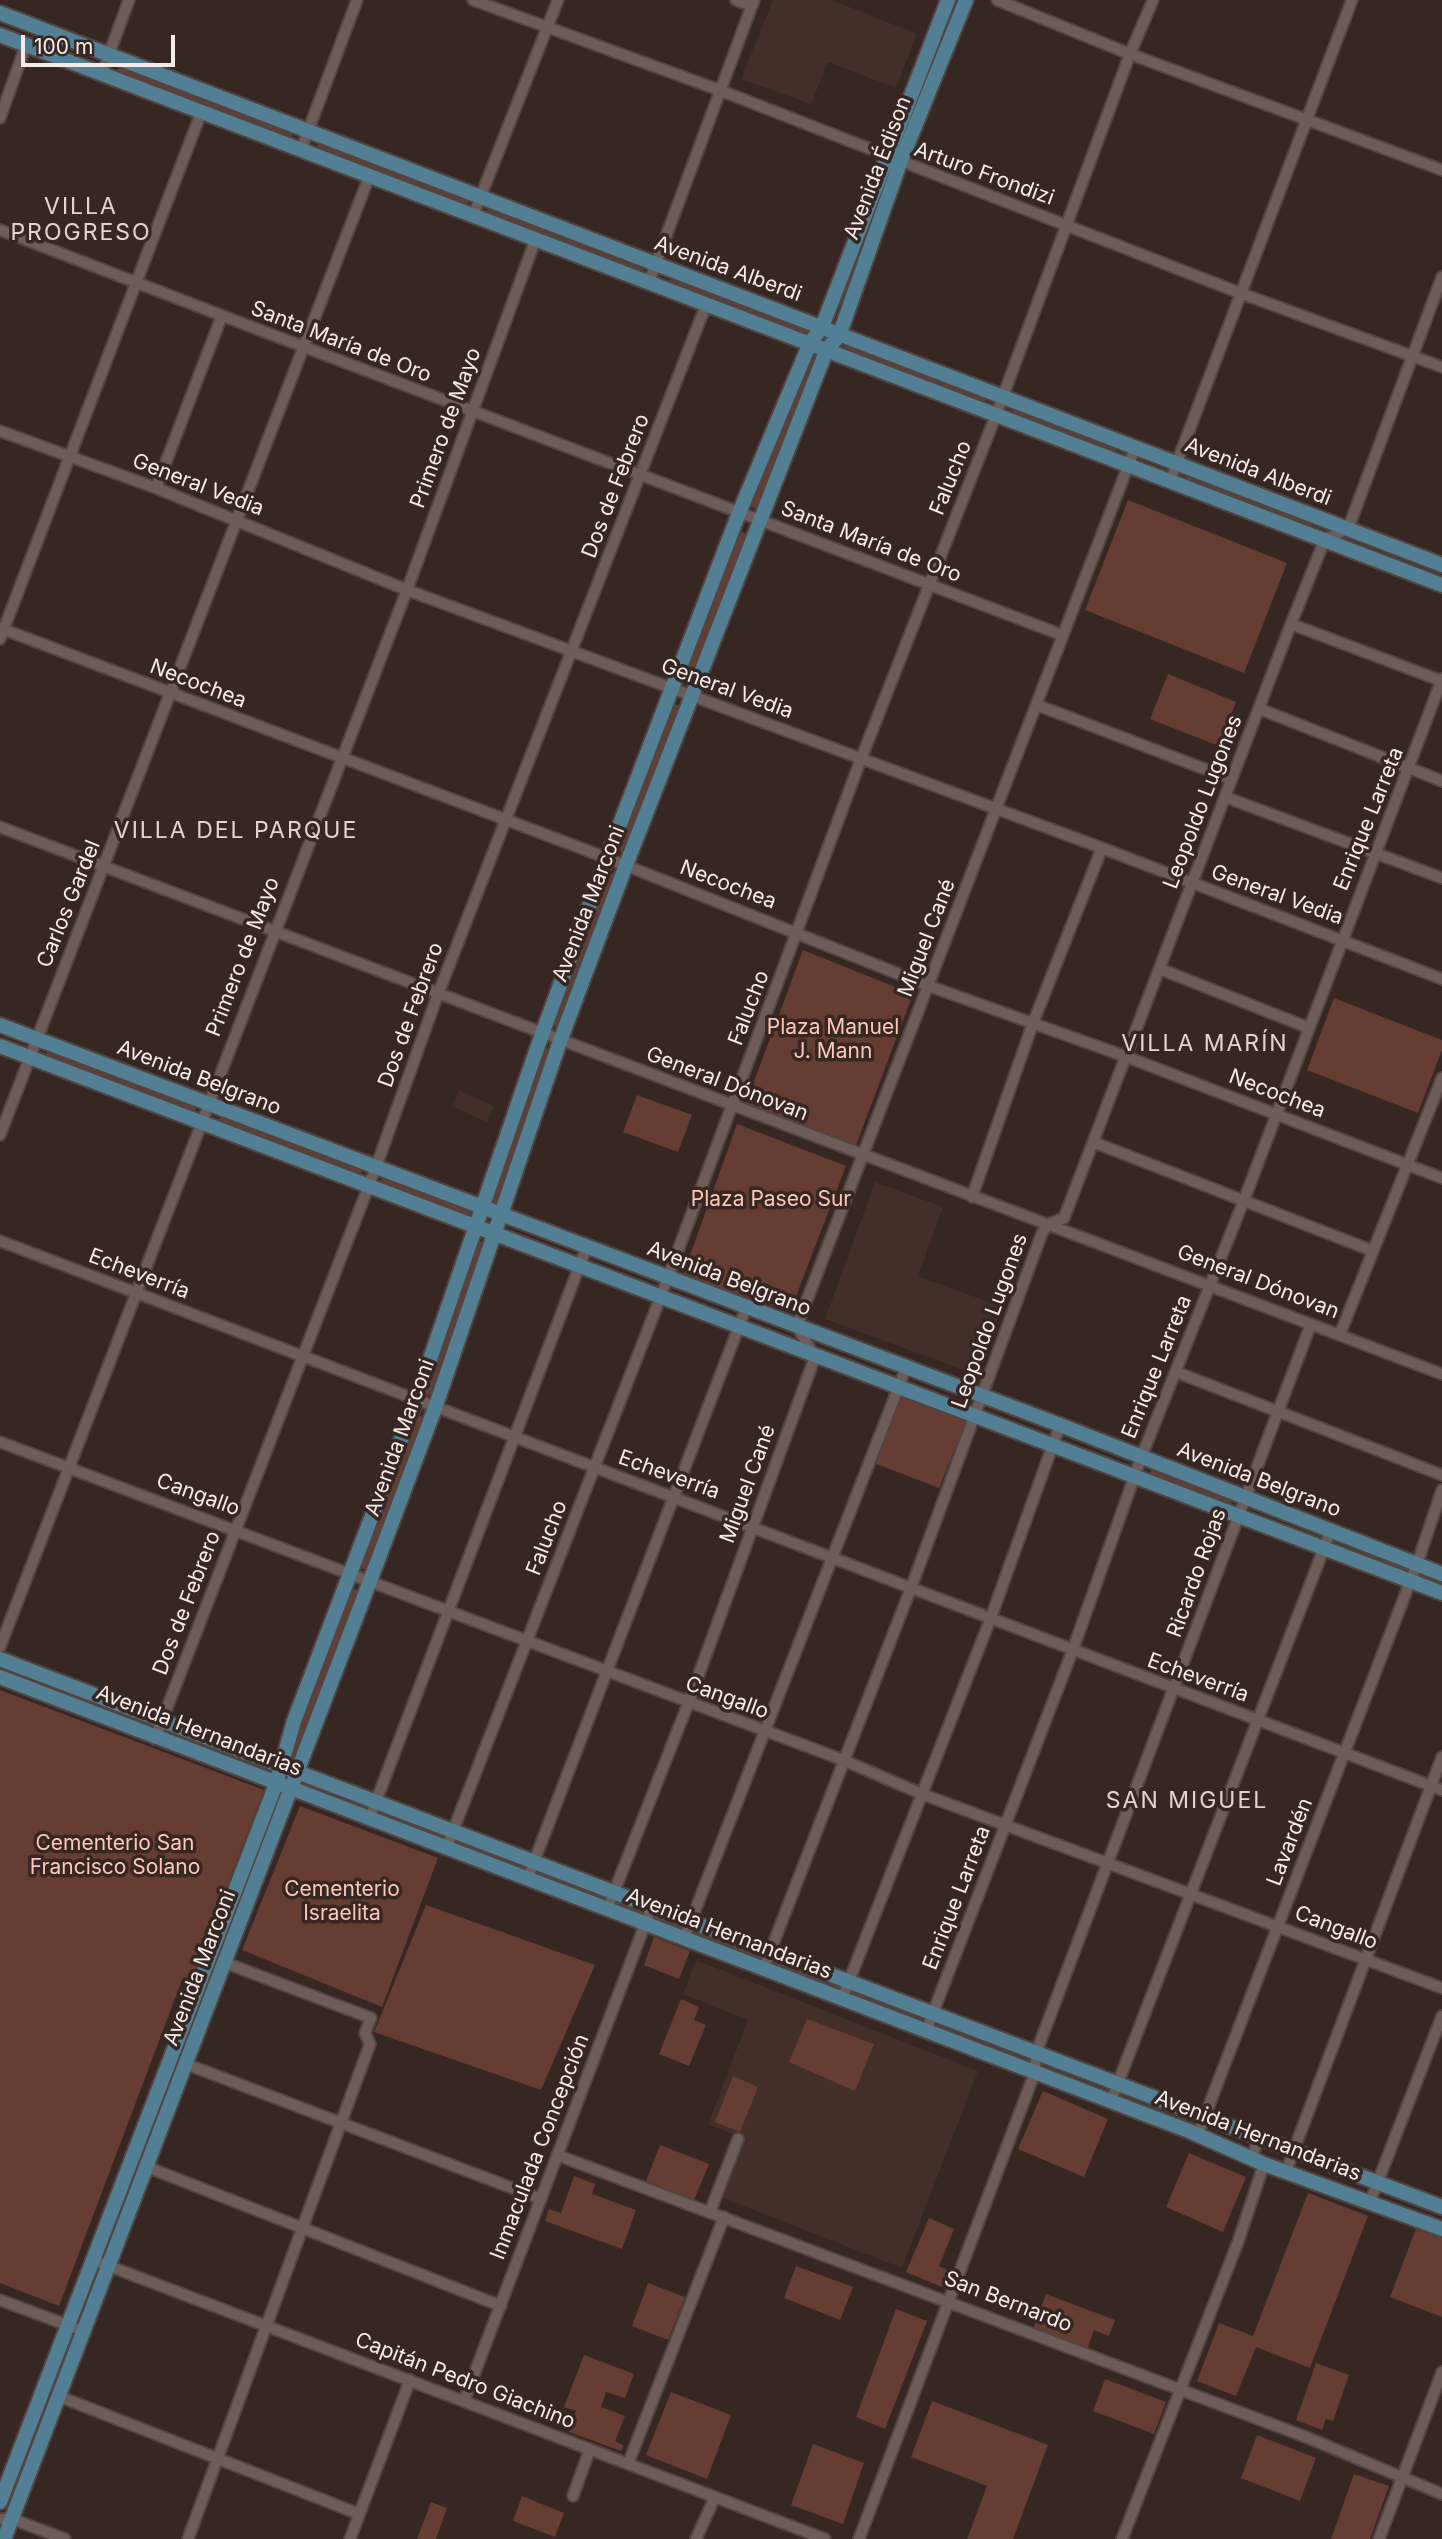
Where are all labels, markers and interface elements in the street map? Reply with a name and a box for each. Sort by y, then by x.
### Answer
scale bar [24,21,178,65]
text: 100 m [34,34,93,59]
street label: Avenida Édison [839,93,917,243]
street label: Arturo Frondizi [911,137,1057,211]
district label: VILLA PROGRESO [11,193,151,247]
street label: Avenida Alberdi [651,231,805,307]
street label: Santa María de Oro [247,296,435,388]
street label: Primero de Mayo [405,344,487,512]
street label: Dos de Febrero [577,410,655,562]
street label: Avenida Alberdi [1181,432,1335,512]
street label: Falucho [925,437,977,519]
street label: General Vedia [129,448,267,522]
street label: Santa María de Oro [777,496,965,588]
street label: General Vedia [658,653,796,725]
street label: Necochea [146,654,250,714]
street label: Leopoldo Lugones [1158,712,1248,892]
street label: Enrique Larreta [1329,744,1409,894]
district label: VILLA DEL PARQUE [116,817,356,845]
street label: Avenida Marconi [548,822,630,986]
street label: Carlos Gardel [32,837,106,971]
street label: Necochea [676,855,780,915]
street label: General Vedia [1208,859,1346,931]
street label: Primero de Mayo [201,874,285,1040]
street label: Miguel Cané [893,875,961,1001]
street label: Dos de Febrero [373,939,449,1091]
street label: Falucho [723,967,775,1049]
park label: Plaza Manuel J. Mann [767,1015,899,1065]
district label: VILLA MARÍN [1123,1030,1287,1058]
street label: Avenida Belgrano [114,1035,284,1121]
street label: General Dónovan [642,1042,812,1126]
street label: Necochea [1225,1064,1329,1124]
park label: Plaza Paseo Sur [691,1187,851,1213]
street label: Leopoldo Lugones [947,1230,1033,1412]
street label: Avenida Belgrano [644,1236,814,1322]
street label: General Dónovan [1173,1240,1343,1324]
street label: Echeverría [85,1243,193,1305]
street label: Enrique Larreta [1117,1292,1197,1442]
street label: Avenida Marconi [360,1356,440,1520]
street label: Miguel Cané [715,1421,781,1547]
street label: Avenida Belgrano [1174,1437,1344,1523]
street label: Echeverría [615,1445,723,1505]
street label: Cangallo [153,1468,243,1522]
street label: Falucho [521,1497,573,1579]
street label: Ricardo Rojas [1162,1505,1232,1641]
street label: Dos de Febrero [148,1527,226,1679]
street label: Echeverría [1144,1648,1252,1708]
street label: Cangallo [682,1671,772,1725]
street label: Avenida Hernandarias [93,1680,305,1782]
district label: SAN MIGUEL [1107,1787,1267,1815]
street label: Lavardén [1262,1795,1318,1889]
street label: Enrique Larreta [918,1822,996,1974]
park label: Cementerio San Francisco Solano [30,1831,200,1881]
park label: Cementerio Israelita [284,1877,400,1927]
street label: Avenida Hernandarias [623,1883,835,1985]
street label: Avenida Marconi [159,1886,241,2050]
street label: Cangallo [1291,1901,1381,1955]
street label: Inmaculada Concepción [485,2031,595,2263]
street label: Avenida Hernandarias [1152,2085,1364,2187]
street label: San Bernardo [940,2266,1076,2338]
street label: Capitán Pedro Giachino [351,2327,579,2435]

